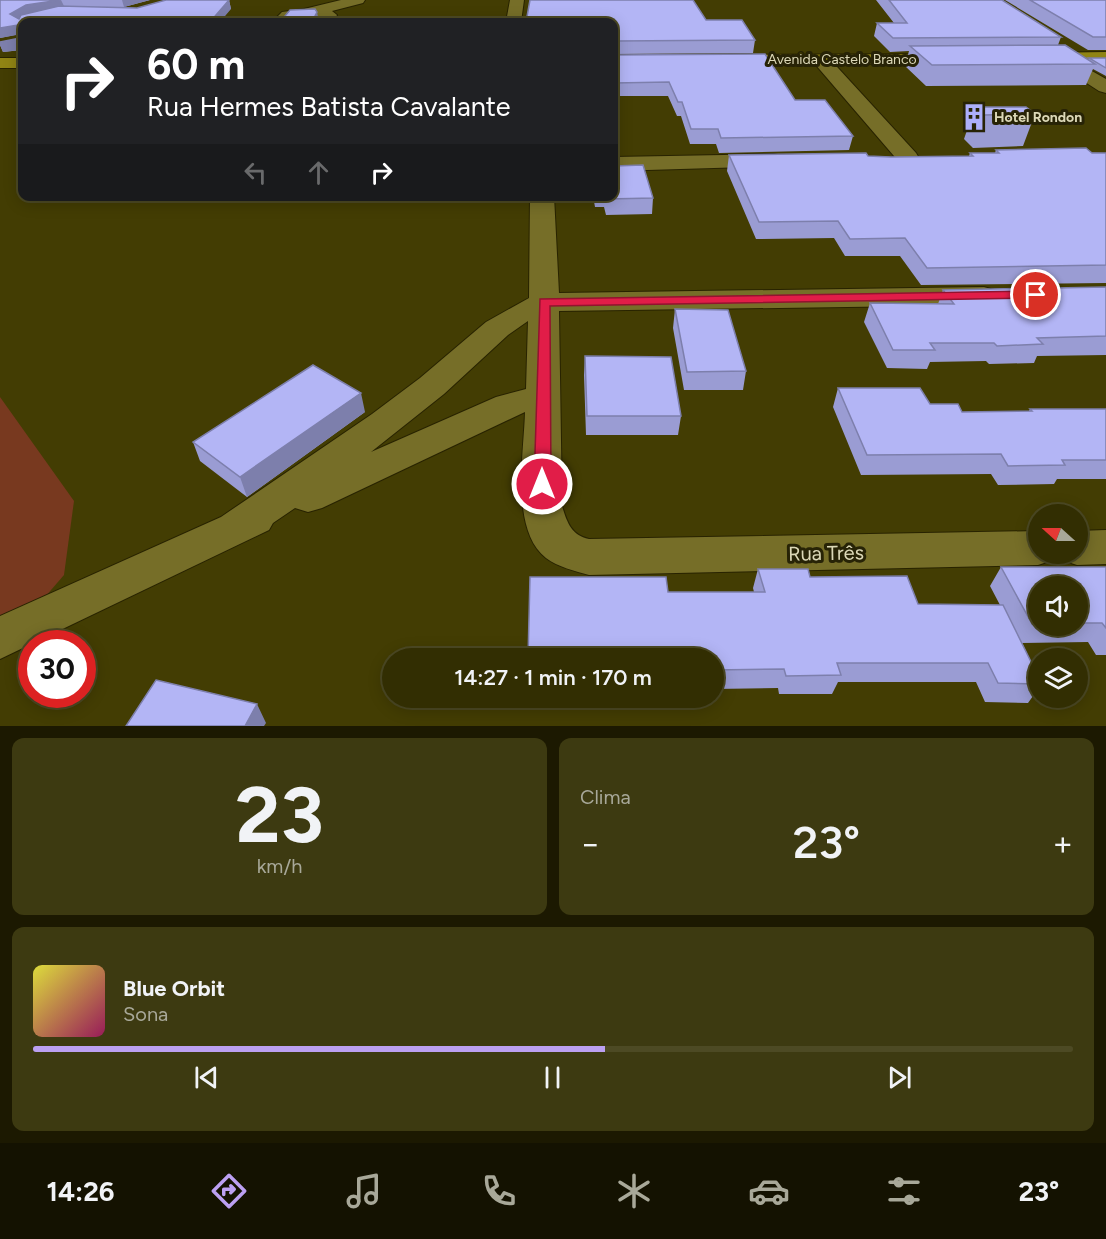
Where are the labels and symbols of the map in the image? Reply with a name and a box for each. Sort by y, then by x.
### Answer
street label: Avenida Castelo Branco [767,51,917,68]
building icon: Hotel Rondon [959,102,989,132]
place label: Hotel Rondon [994,109,1082,126]
pin [1010,269,1061,320]
position arrow [510,452,574,516]
north arrow [1028,504,1088,564]
street label: Rua Três [788,540,864,566]
speed limit sign: 30 [18,630,96,708]

